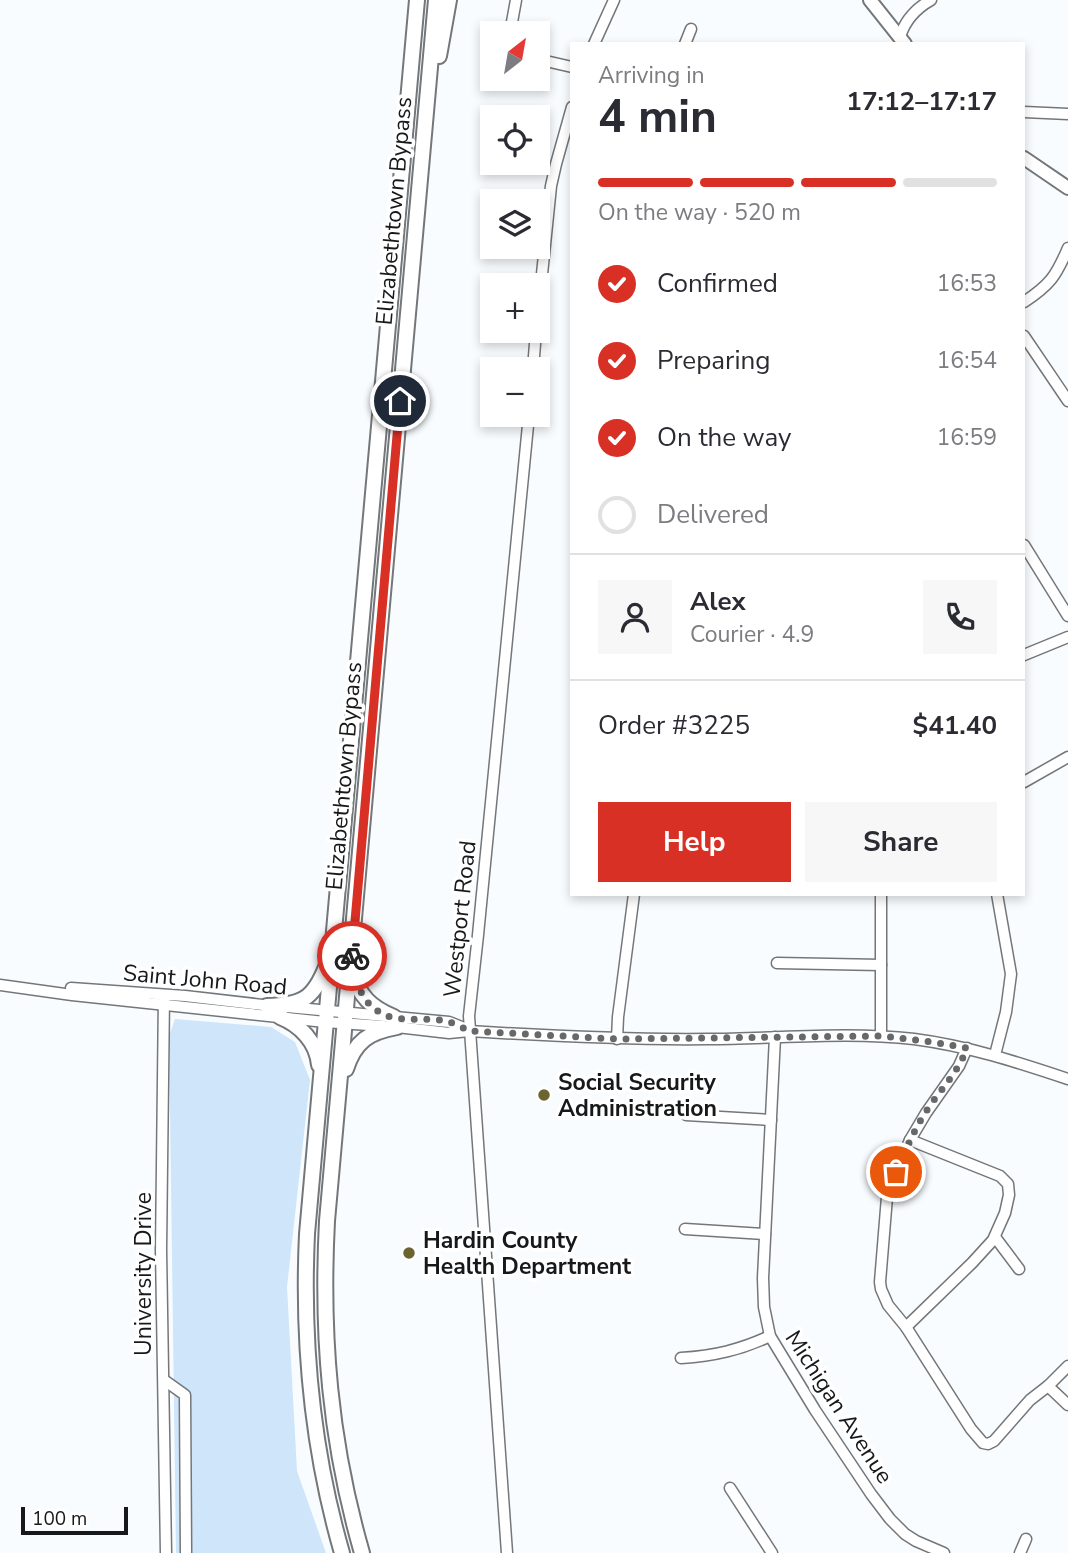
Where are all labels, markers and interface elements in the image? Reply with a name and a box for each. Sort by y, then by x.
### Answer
north arrow [480,21,550,91]
map controls [480,21,550,427]
text: Arriving in [598,60,705,91]
text: 17:12–17:17 [846,84,997,119]
text: 4 min [598,85,717,148]
street label: Elizabethtown Bypass [369,96,419,326]
button: locate [480,105,550,175]
button: layers [480,189,550,259]
text: On the way · 520 m [598,197,801,228]
icon: check [598,265,636,303]
text: Confirmed [657,266,778,301]
text: 16:53 [937,268,997,299]
button: + [480,273,550,343]
icon: check [598,342,636,380]
text: Preparing [657,343,770,378]
text: 16:54 [937,345,997,376]
button: − [480,357,550,427]
pin [370,371,430,431]
icon: home [381,382,419,420]
icon: check [598,419,636,457]
text: On the way [657,420,791,455]
text: 16:59 [937,422,997,453]
text: Delivered [657,497,769,532]
button: person [598,580,672,654]
button: phone [923,580,997,654]
text: Alex [690,584,746,619]
text: Courier · 4.9 [690,619,814,650]
street label: Elizabethtown Bypass [319,661,369,891]
text: Order #3225 [598,708,750,743]
text: $41.40 [913,708,997,743]
button: Help [598,802,791,882]
button: Share [805,802,997,882]
street label: Westport Road [436,839,484,999]
courier [317,921,387,991]
icon: bike [333,937,371,975]
street label: Saint John Road [122,957,288,1003]
place label: Social Security Administration [558,1067,717,1124]
marker: Social Security Administration [536,1087,552,1103]
pin [866,1142,926,1202]
icon: bag [877,1153,915,1191]
street label: University Drive [128,1192,159,1356]
place label: Hardin County Health Department [423,1225,631,1282]
marker: Hardin County Health Department [401,1245,417,1261]
street label: Michigan Avenue [778,1324,900,1490]
scale bar [21,1504,128,1536]
text: 100 m [32,1506,87,1532]

